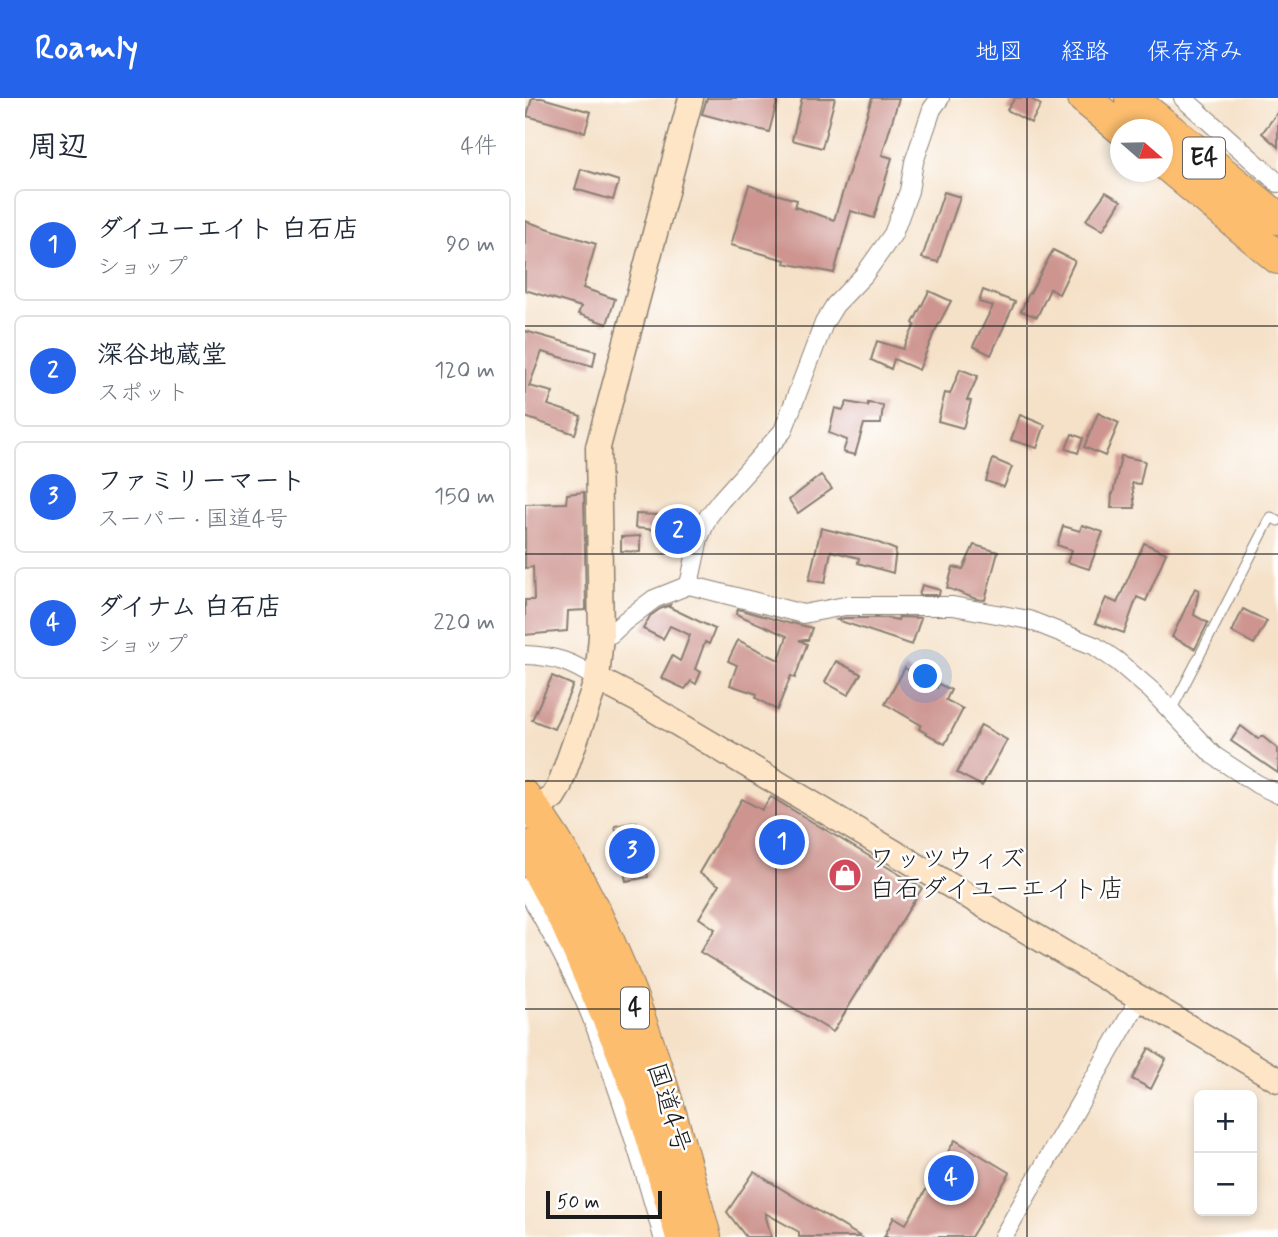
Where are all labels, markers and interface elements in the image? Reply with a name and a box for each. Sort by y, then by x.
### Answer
text: Roamly [35,27,138,71]
text: 地図 [975,37,1023,68]
text: 経路 [1061,37,1109,68]
text: 保存済み [1147,37,1243,68]
north arrow [1110,119,1173,182]
text: 周辺 [28,128,88,167]
text: 4件 [461,132,497,162]
road number: E4 [1183,138,1225,178]
text: ダイユーエイト 白石店 [97,213,359,247]
text: 1 [48,230,58,260]
text: 90 m [446,230,495,260]
text: ショップ [97,253,188,283]
text: 深谷地蔵堂 [97,339,227,373]
text: 2 [47,356,59,386]
text: 120 m [434,356,495,386]
text: スポット [97,379,189,409]
text: ファミリーマート [97,465,306,499]
text: 3 [48,482,58,512]
text: 150 m [434,482,495,512]
text: スーパー · 国道4号 [97,505,288,535]
pin: 2 [655,505,701,557]
text: ダイナム 白石店 [97,591,282,625]
text: 4 [46,608,60,638]
text: 220 m [433,608,495,638]
text: ショップ [97,631,188,661]
your location [908,659,942,693]
pin: 1 [759,816,805,868]
pin: 3 [609,825,655,877]
place label: ワッツウィズ 白石ダイユーエイト店 [869,843,1124,907]
shop icon: ワッツウィズ 白石ダイユーエイト店 [826,856,864,894]
road number: 4 [621,988,649,1028]
street label: 国道4号 [638,1058,698,1158]
map controls [1194,1090,1257,1216]
button: + [1194,1090,1257,1153]
pin: 4 [928,1152,974,1204]
button: − [1194,1153,1257,1216]
scale bar [546,1188,661,1220]
text: 50 m [557,1190,600,1215]

